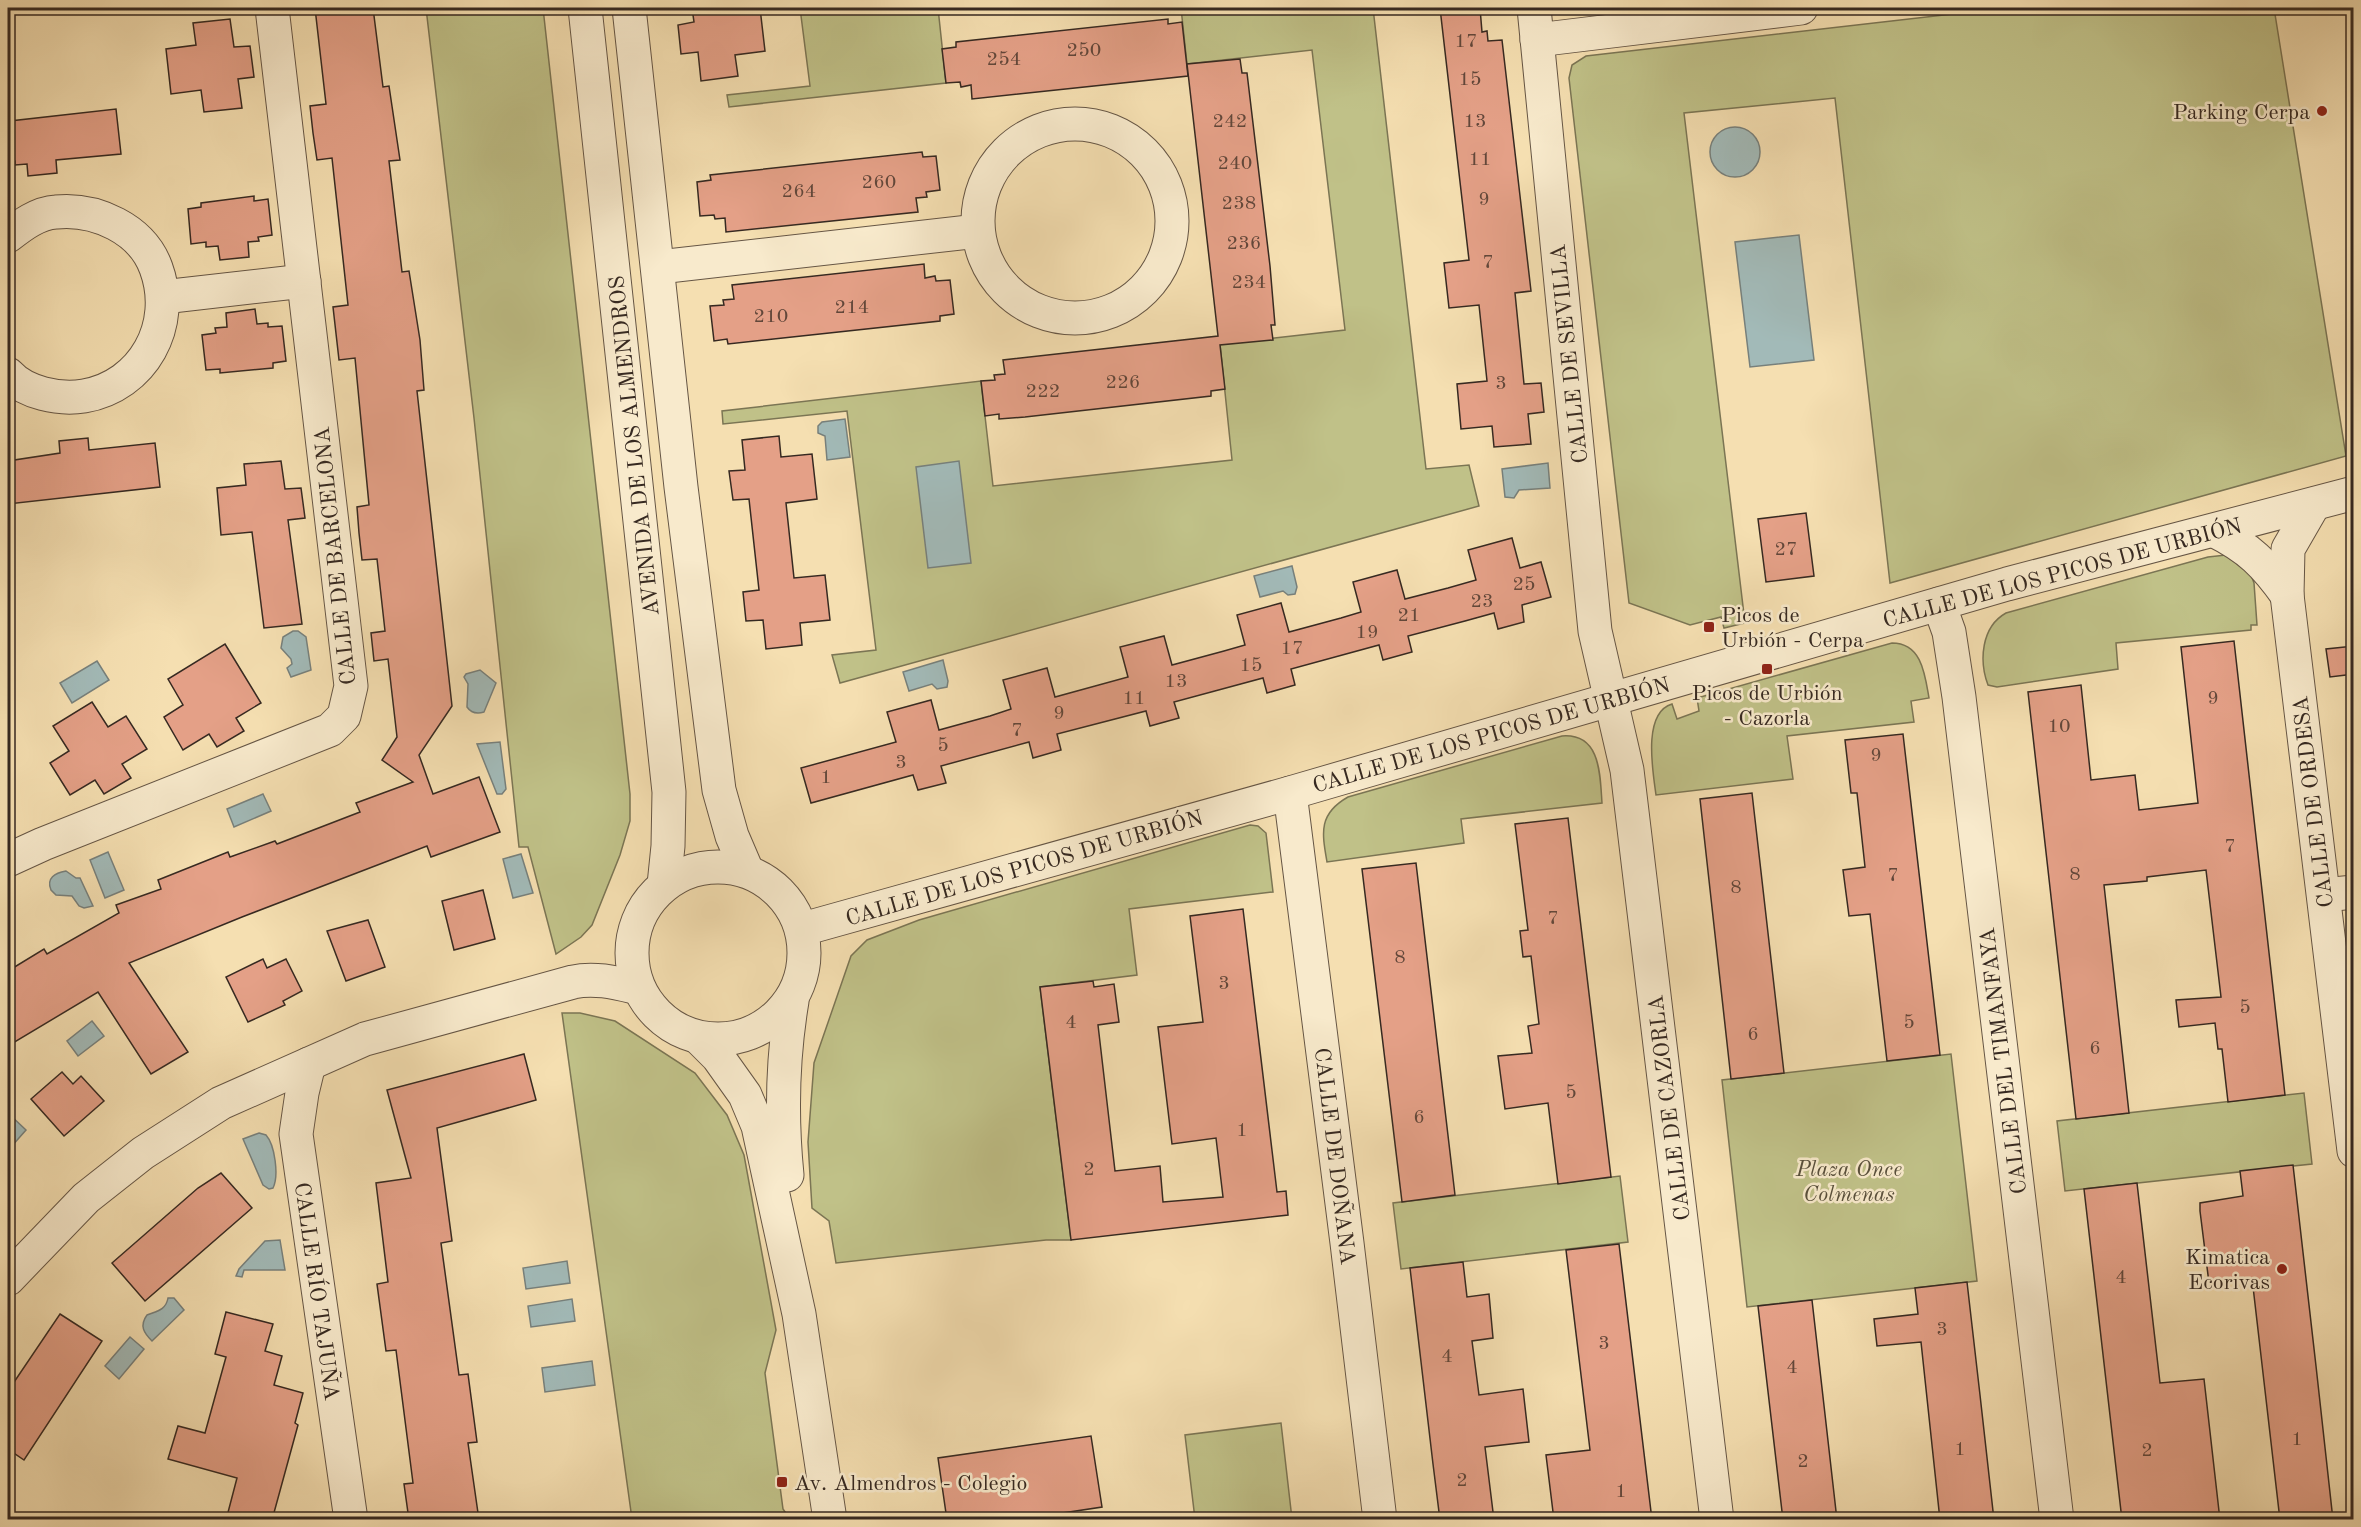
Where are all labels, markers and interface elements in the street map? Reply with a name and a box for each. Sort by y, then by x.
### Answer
house number: 17 [1454,32,1478,52]
house number: 250 [1067,41,1101,61]
house number: 254 [987,50,1021,70]
house number: 15 [1458,70,1482,90]
place label: Parking Cerpa [2173,102,2310,124]
marker: Parking Cerpa [2315,104,2329,118]
house number: 242 [1213,112,1247,132]
house number: 13 [1463,112,1487,132]
house number: 11 [1468,150,1492,170]
house number: 240 [1218,154,1252,174]
house number: 260 [862,173,896,193]
house number: 264 [782,182,816,202]
house number: 9 [1478,190,1490,210]
house number: 238 [1222,194,1256,214]
house number: 236 [1227,234,1261,254]
street label: CALLE DE SEVILLA [1548,243,1592,465]
house number: 7 [1482,253,1494,273]
house number: 234 [1232,273,1266,293]
street label: AVENIDA DE LOS ALMENDROS [606,274,664,617]
house number: 214 [835,298,869,318]
house number: 210 [754,307,788,327]
house number: 226 [1106,373,1140,393]
house number: 3 [1495,374,1507,394]
house number: 222 [1026,382,1060,402]
street label: CALLE DE BARCELONA [311,425,361,686]
street label: CALLE DE LOS PICOS DE URBIÓN [1880,511,2245,633]
house number: 27 [1774,540,1798,560]
house number: 25 [1512,575,1536,595]
house number: 23 [1470,592,1494,612]
place label: Picos de Urbión - Cerpa [1721,605,1864,652]
house number: 21 [1397,606,1421,626]
marker: Picos de Urbión - Cerpa [1702,620,1716,634]
house number: 19 [1355,623,1379,643]
house number: 17 [1280,639,1304,659]
house number: 15 [1239,656,1263,676]
marker: Picos de Urbión - Cazorla [1760,662,1774,676]
street label: CALLE DE LOS PICOS DE URBIÓN [1309,670,1673,798]
house number: 13 [1164,672,1188,692]
place label: Picos de Urbión - Cazorla [1691,683,1843,730]
house number: 11 [1122,689,1146,709]
house number: 9 [2207,689,2219,709]
street label: CALLE DE ORDESA [2290,694,2338,909]
house number: 9 [1053,704,1065,724]
house number: 10 [2047,717,2071,737]
house number: 7 [1011,721,1023,741]
house number: 5 [937,736,949,756]
house number: 9 [1870,746,1882,766]
house number: 3 [895,753,907,773]
house number: 1 [820,768,832,788]
street label: CALLE DE LOS PICOS DE URBIÓN [842,803,1206,931]
house number: 7 [2224,837,2236,857]
house number: 8 [2069,865,2081,885]
house number: 7 [1887,866,1899,886]
house number: 8 [1730,878,1742,898]
house number: 7 [1547,909,1559,929]
street label: CALLE DEL TIMANFAYA [1977,926,2031,1195]
house number: 8 [1394,948,1406,968]
house number: 3 [1218,974,1230,994]
street label: CALLE DE CAZORLA [1645,993,1695,1222]
house number: 5 [2239,998,2251,1018]
house number: 4 [1065,1013,1077,1033]
house number: 5 [1903,1013,1915,1033]
house number: 6 [1747,1025,1759,1045]
house number: 6 [2089,1039,2101,1059]
street label: CALLE DE DOÑANA [1310,1046,1362,1266]
house number: 5 [1565,1083,1577,1103]
house number: 6 [1413,1108,1425,1128]
house number: 1 [1236,1121,1248,1141]
park label: Plaza Once Colmenas [1795,1159,1902,1206]
house number: 2 [1083,1160,1095,1180]
street label: CALLE RÍO TAJUÑA [290,1180,346,1402]
place label: Kimatica Ecorivas [2185,1247,2270,1294]
marker: Kimatica Ecorivas [2275,1262,2289,1276]
house number: 4 [2115,1268,2127,1288]
house number: 3 [1936,1320,1948,1340]
house number: 3 [1598,1334,1610,1354]
house number: 4 [1441,1347,1453,1367]
house number: 4 [1786,1358,1798,1378]
house number: 1 [2291,1430,2303,1450]
house number: 1 [1954,1440,1966,1460]
house number: 2 [2141,1441,2153,1461]
house number: 2 [1797,1452,1809,1472]
house number: 2 [1456,1471,1468,1491]
place label: Av. Almendros - Colegio [794,1473,1027,1495]
marker: Av. Almendros - Colegio [775,1475,789,1489]
house number: 1 [1615,1482,1627,1502]

